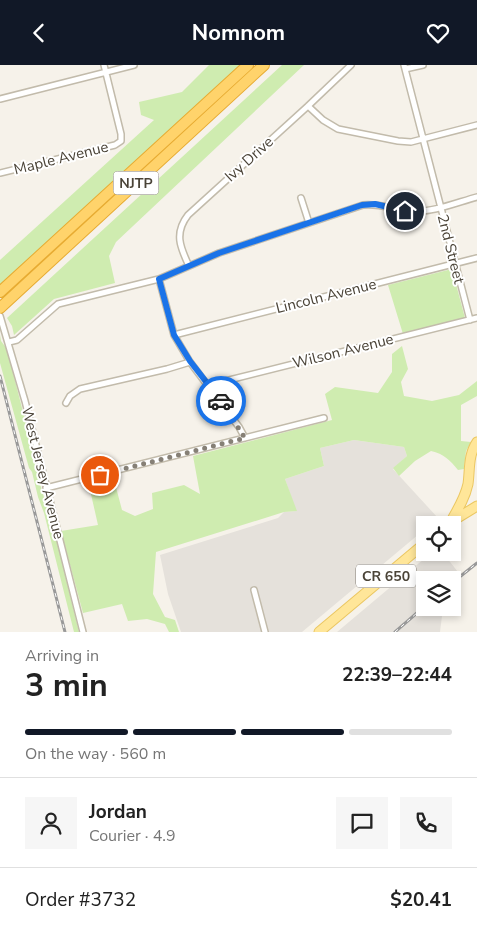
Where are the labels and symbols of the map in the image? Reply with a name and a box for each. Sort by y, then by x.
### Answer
street label: Ivy Drive [220,132,278,186]
street label: Maple Avenue [12,137,110,179]
road number: NJTP [114,171,158,195]
pin [384,190,426,232]
street label: 2nd Street [433,212,469,287]
street label: Lincoln Avenue [274,274,378,318]
street label: Wilson Avenue [290,329,396,373]
courier [196,376,246,426]
street label: West Jersey Avenue [17,405,69,541]
pin [79,454,121,496]
road number: CR 650 [356,565,416,587]

